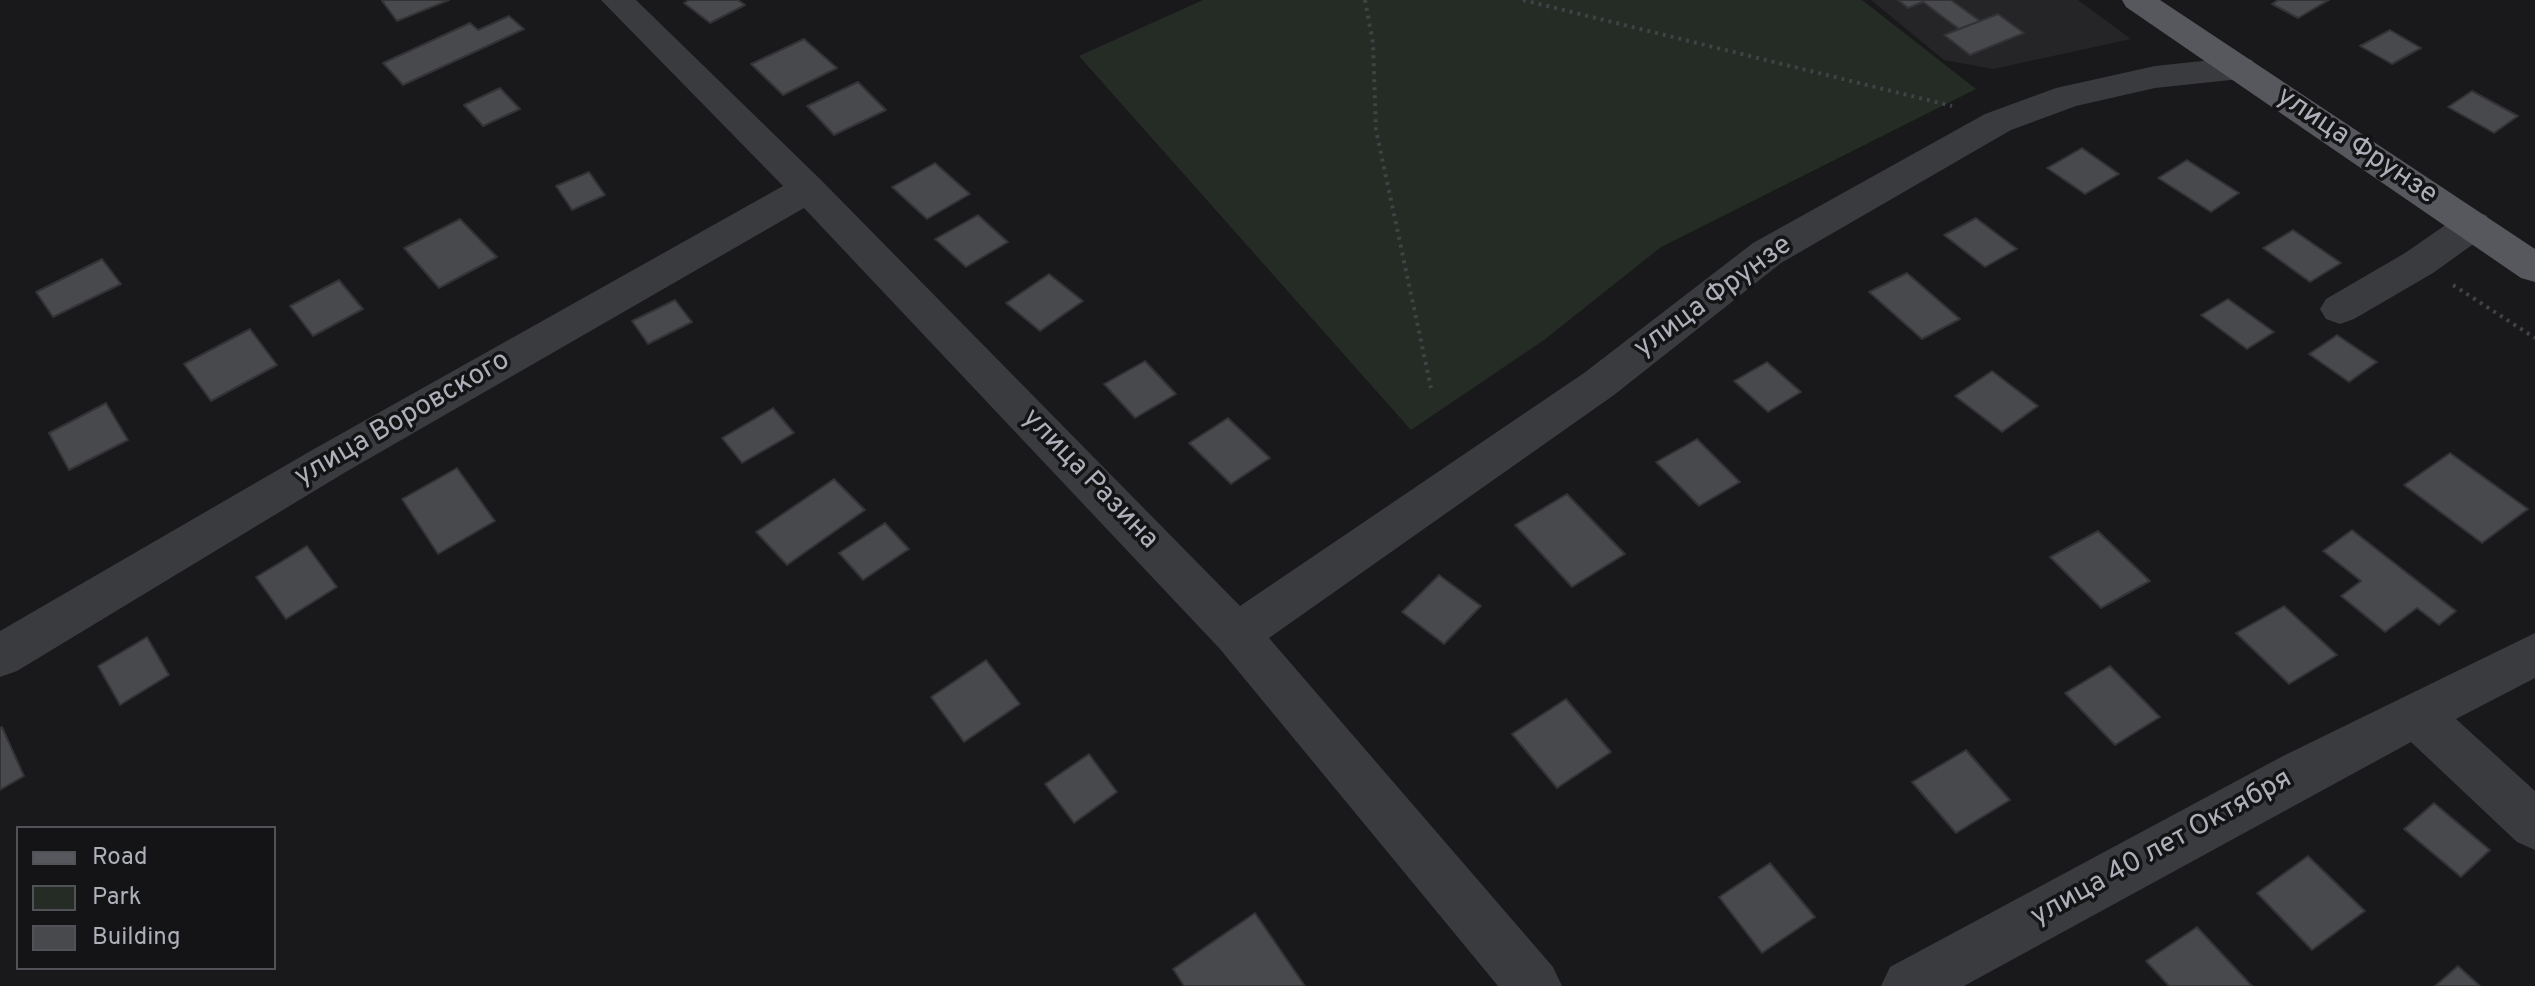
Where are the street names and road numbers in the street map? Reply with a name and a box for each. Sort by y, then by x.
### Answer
street label: улица Фрунзе [2269,81,2443,213]
street label: улица Фрунзе [1629,230,1799,366]
street label: улица Воровского [290,345,516,495]
street label: улица Разина [1014,403,1164,557]
street label: улица 40 лет Октября [2026,763,2298,935]

